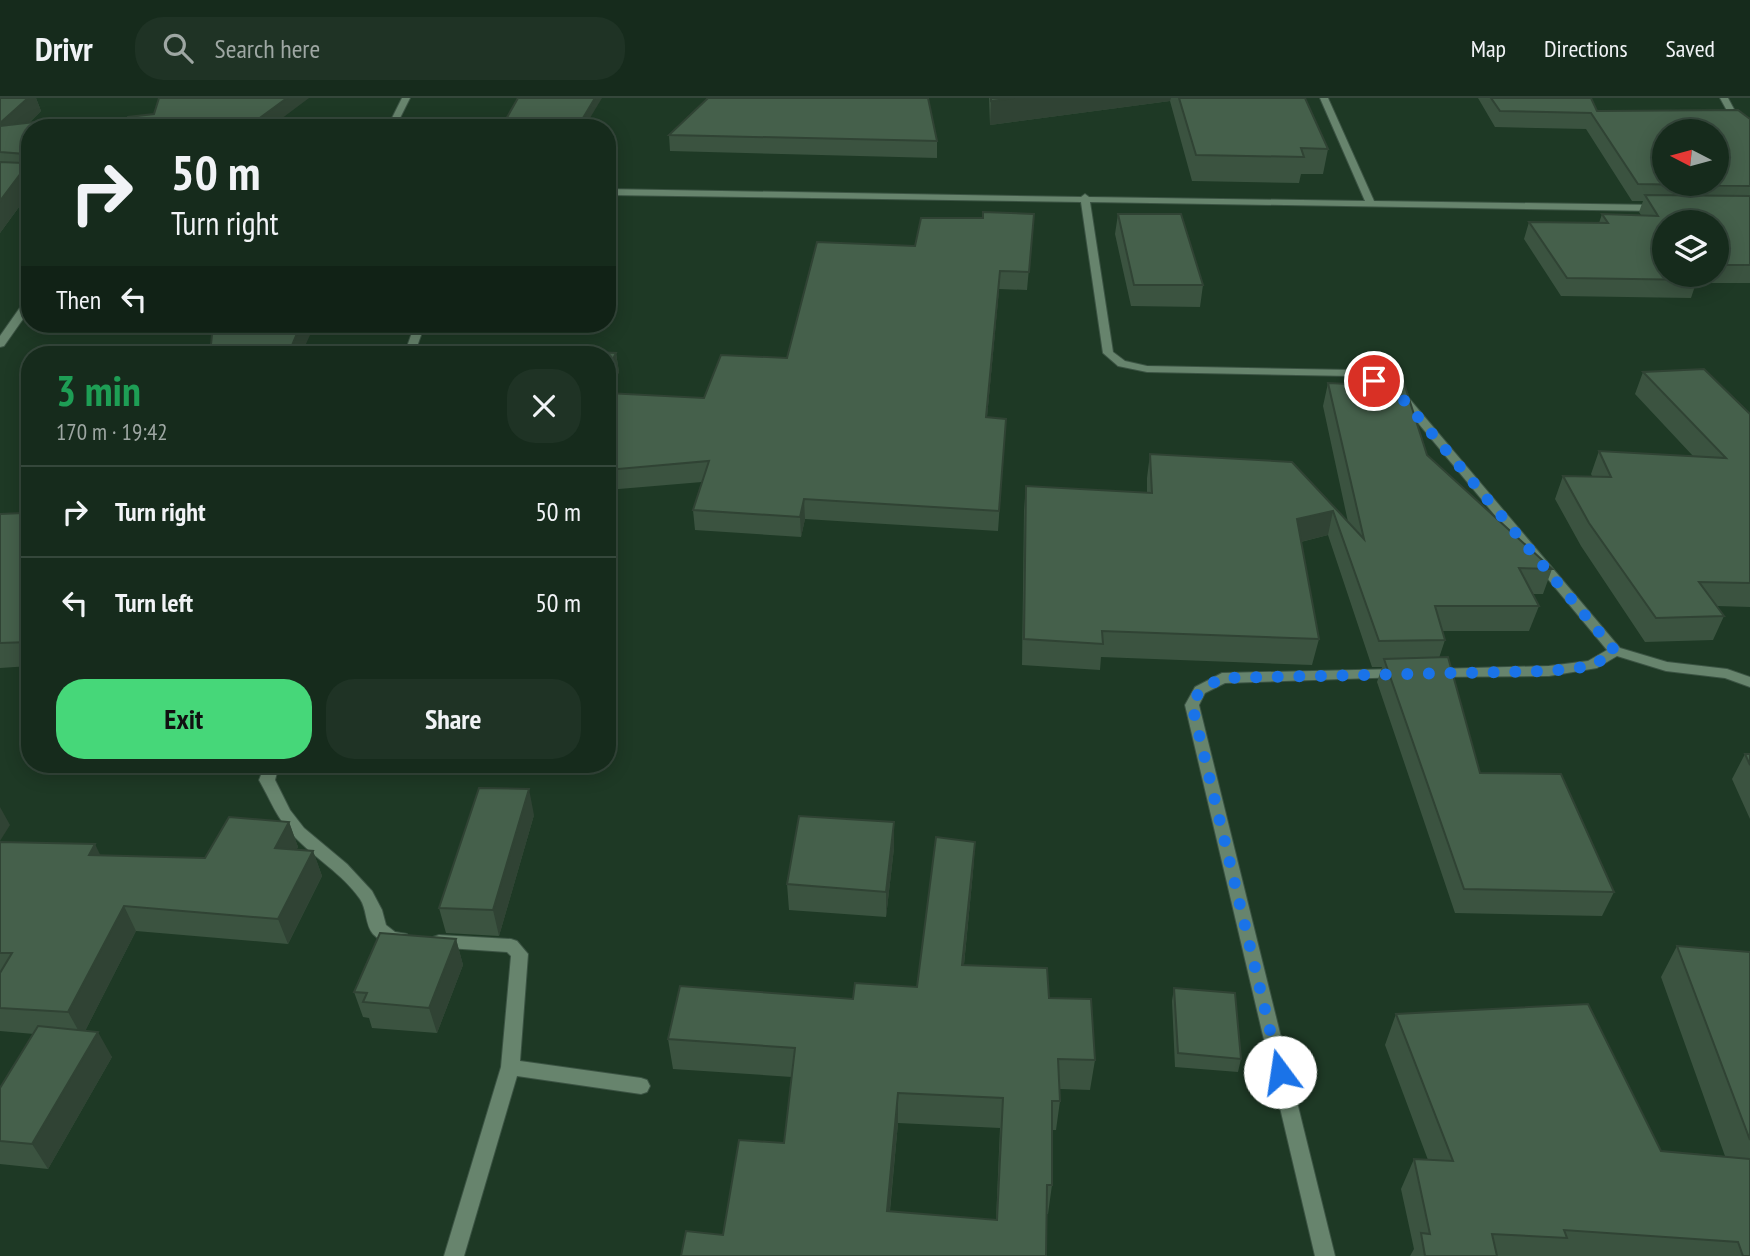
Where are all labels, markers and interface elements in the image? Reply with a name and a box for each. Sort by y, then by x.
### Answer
search box [135,17,625,80]
text: Drivr [35,27,93,70]
icon: search [159,29,197,67]
text: Search here [215,32,320,65]
text: Map [1471,33,1506,64]
text: Directions [1544,33,1628,64]
text: Saved [1666,33,1715,64]
north arrow [1652,119,1729,196]
map controls [1652,119,1729,287]
text: 50 m [171,140,260,204]
icon: right [56,147,147,238]
text: Turn right [171,202,279,244]
button: layers [1652,210,1729,287]
icon: left [115,280,153,318]
text: Then [56,283,101,316]
pin [1344,351,1404,411]
icon: arrive [1355,362,1393,400]
text: 3 min [56,363,141,418]
button: close [507,369,581,443]
text: 170 m · 19:42 [56,417,168,446]
icon: right [56,493,94,531]
text: Turn right [115,495,206,528]
text: 50 m [535,495,581,528]
icon: left [56,584,94,622]
text: Turn left [115,586,193,619]
text: 50 m [535,586,581,619]
button: Exit [56,679,312,759]
button: Share [326,679,581,759]
position arrow [1243,1035,1317,1109]

